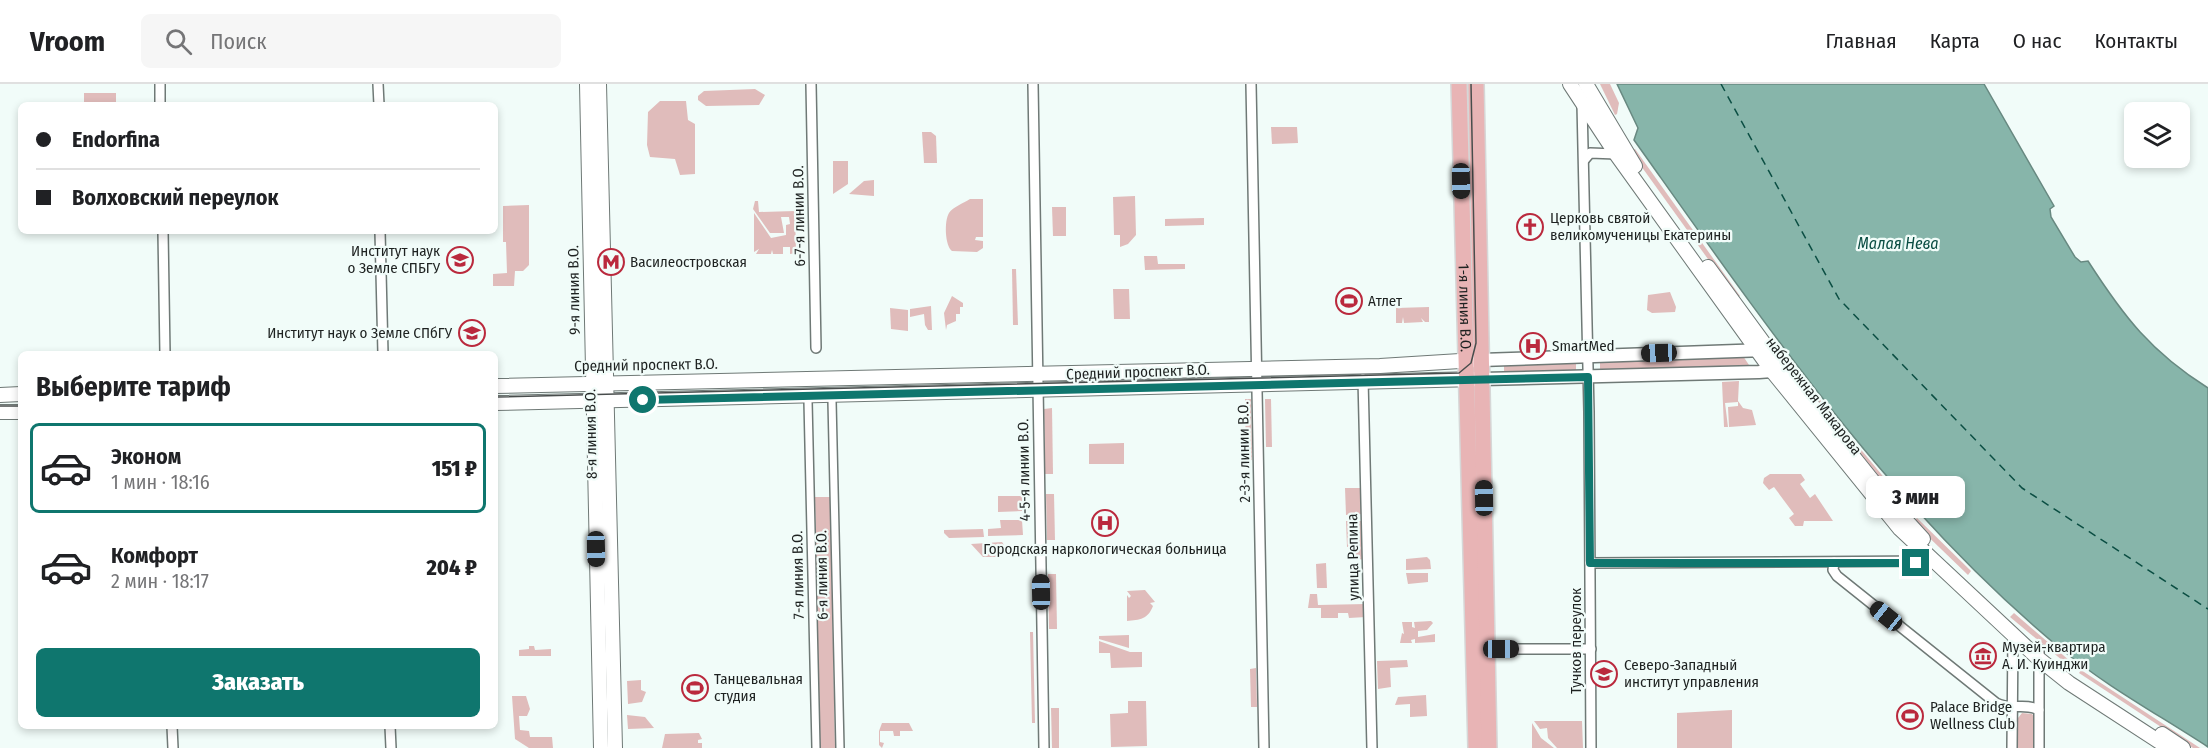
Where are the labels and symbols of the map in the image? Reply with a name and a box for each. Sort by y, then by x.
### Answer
car [1452,163,1470,199]
street label: 6-7-я линии В.О. [789,165,809,267]
place label: Церковь святой великомученицы Екатерины [1550,209,1731,244]
church icon: Церковь святой великомученицы Екатерины [1515,212,1545,242]
water label: Малая Нева [1858,234,1938,253]
place label: Институт наук о Земле СПБГУ [348,242,441,277]
school or university icon: Институт наук о Земле СПБГУ [445,245,475,275]
street label: 9-я линия В.О. [564,245,584,335]
metro station icon: Василеостровская [596,247,626,277]
place label: Василеостровская [630,253,747,271]
street label: 1-я линия В.О. [1455,263,1475,352]
sports icon: Атлет [1334,286,1364,316]
place label: Атлет [1368,292,1403,310]
school or university icon: Институт наук о Земле СПбГУ [457,318,487,348]
place label: Институт наук о Земле СПбГУ [267,324,453,342]
hospital icon: SmartMed [1518,331,1548,361]
street label: набережная Макарова [1762,334,1866,458]
place label: SmartMed [1552,337,1615,355]
car [1641,343,1677,363]
street label: Средний проспект В.О. [574,355,718,375]
street label: Средний проспект В.О. [1066,360,1210,384]
route start [629,386,656,413]
street label: 8-я линия В.О. [581,389,601,479]
street label: 2-3-я линии В.О. [1234,401,1254,503]
street label: 4-5-я линии В.О. [1014,419,1034,521]
callout: 3 мин [1866,476,1966,518]
car [1475,480,1493,516]
hospital icon: Городская наркологическая больница [1090,508,1120,538]
street label: улица Репина [1343,513,1363,601]
street label: 6-я линия В.О. [812,530,832,620]
car [587,531,605,567]
street label: 7-я линия В.О. [788,531,808,619]
place label: Городская наркологическая больница [983,540,1227,558]
route end [1902,549,1929,576]
car [1032,574,1050,610]
street label: Тучков переулок [1567,588,1585,694]
car [1866,598,1906,634]
place label: Музей-квартира А. И. Куинджи [2002,638,2106,673]
car [1483,640,1519,658]
museum icon: Музей-квартира А. И. Куинджи [1968,641,1998,671]
place label: Северо-Западный институт управления [1624,656,1759,691]
school or university icon: Северо-Западный институт управления [1589,659,1619,689]
place label: Танцевальная студия [714,670,803,705]
sports icon: Танцевальная студия [680,673,710,703]
place label: Palace Bridge Wellness Club [1930,698,2015,733]
sports icon: Palace Bridge Wellness Club [1895,701,1925,731]

